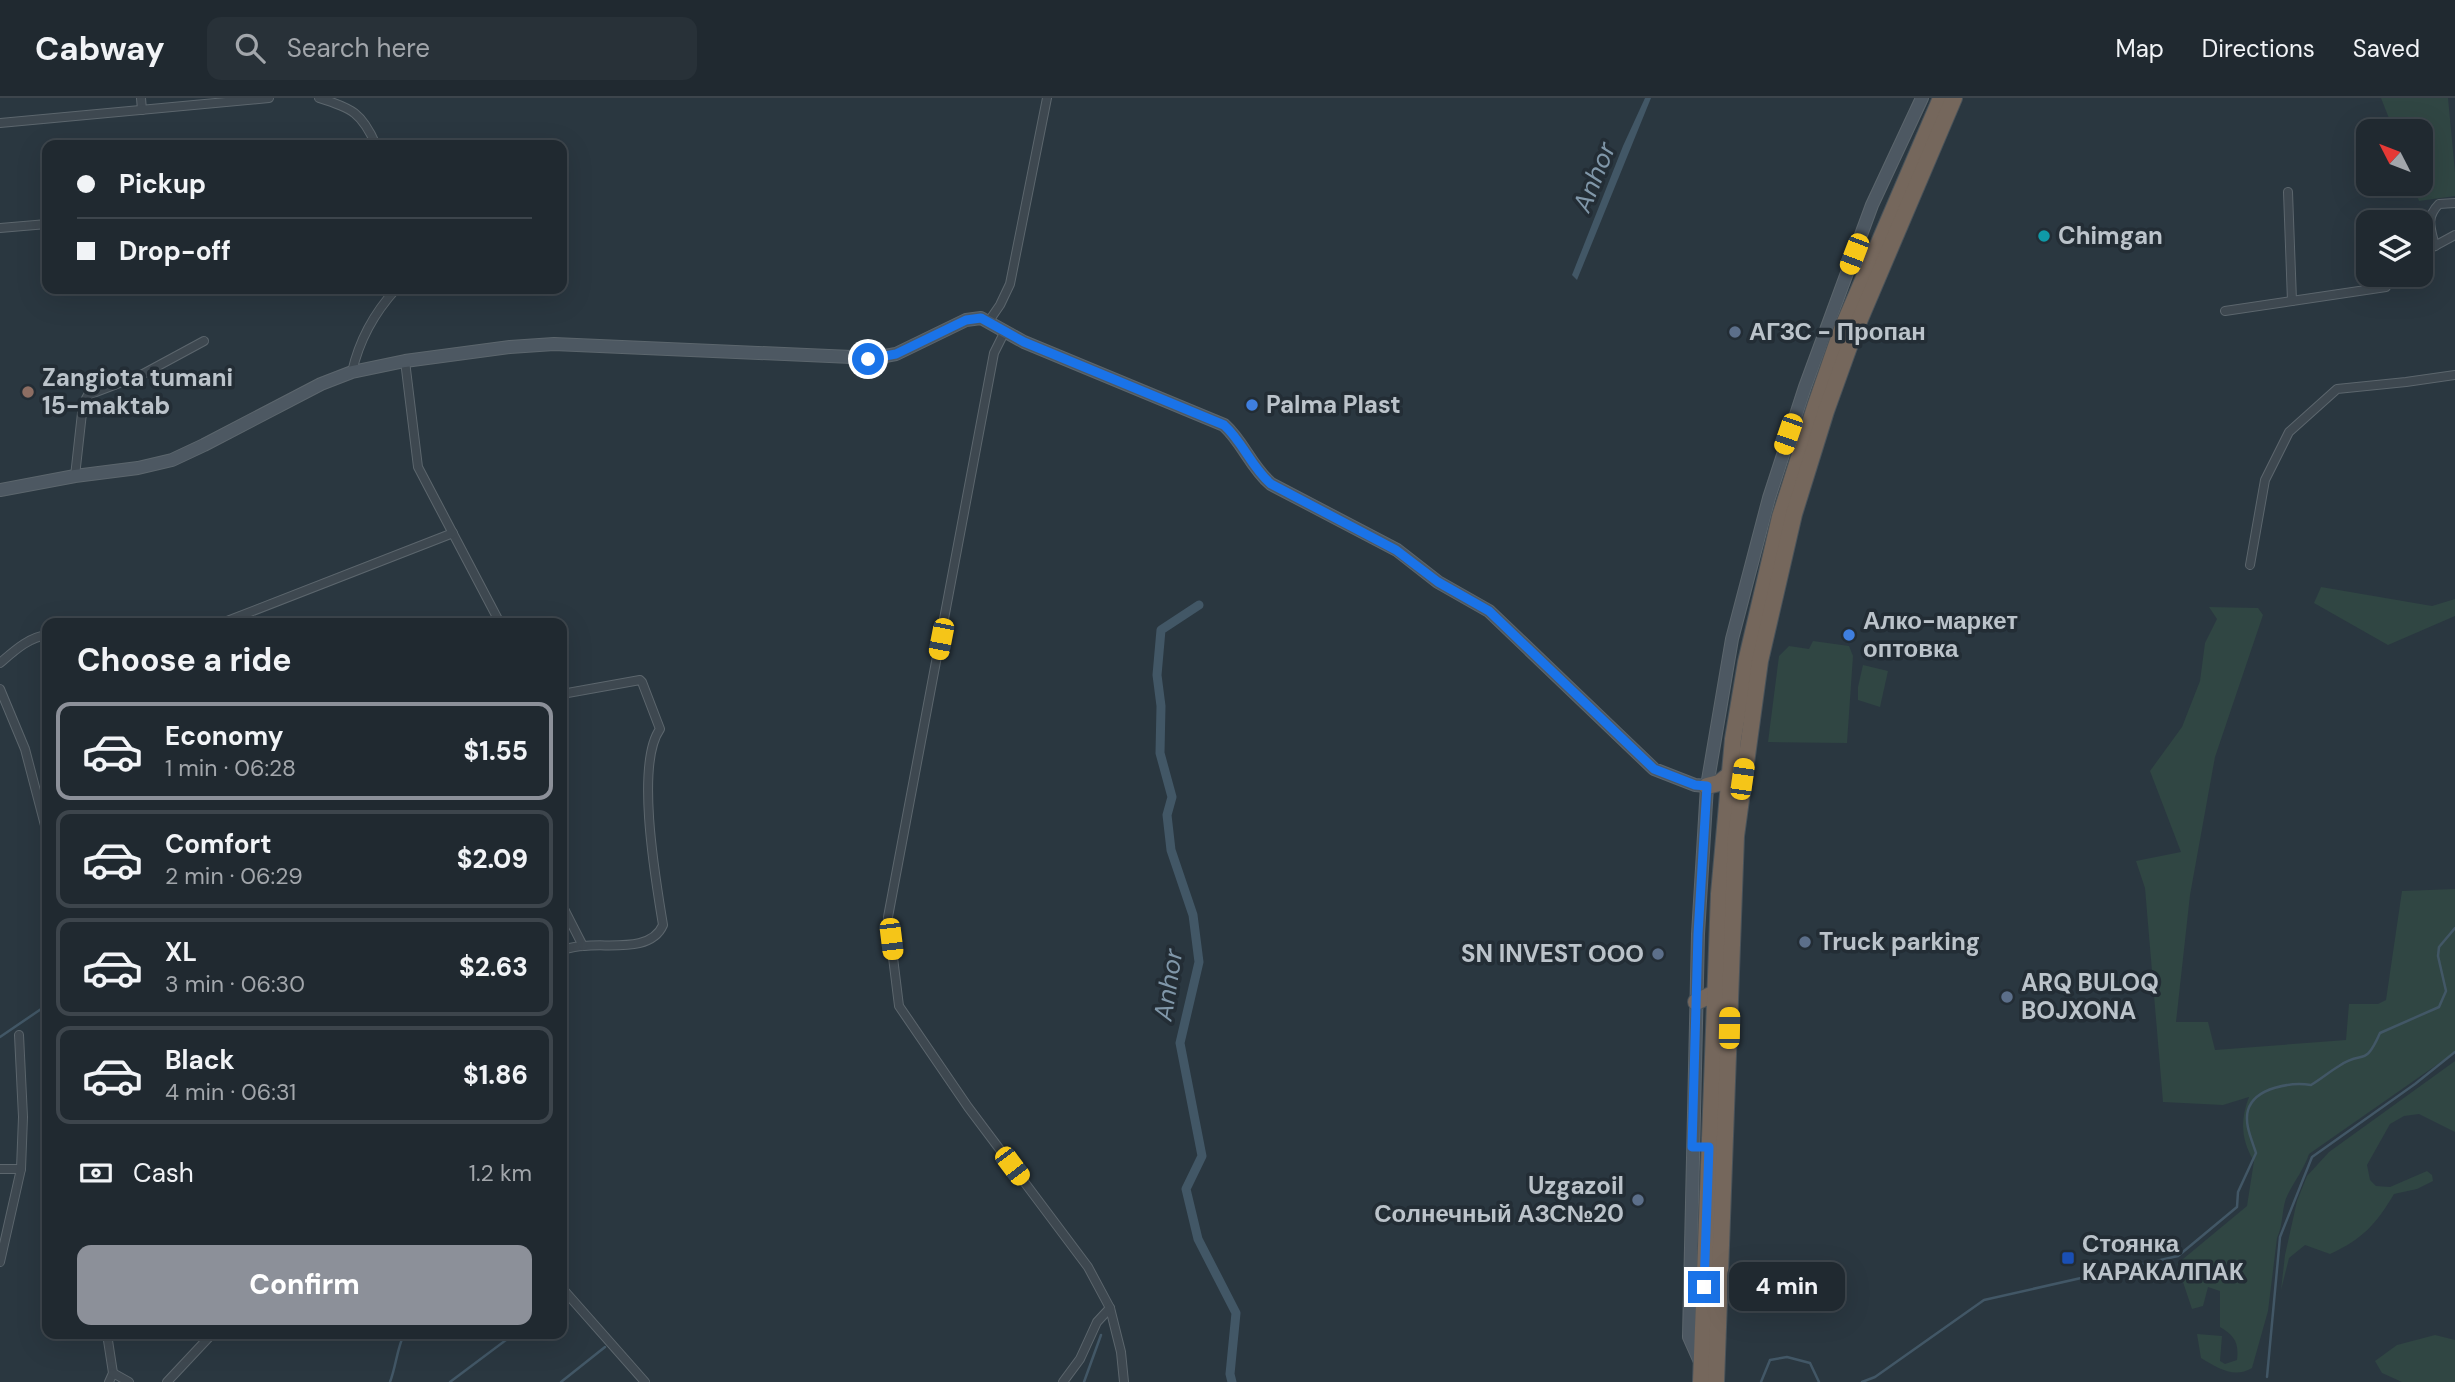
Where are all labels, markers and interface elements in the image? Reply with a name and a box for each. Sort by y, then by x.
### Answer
search box [207,17,697,80]
text: Cabway [35,27,165,70]
icon: search [231,29,269,67]
text: Search here [287,31,430,65]
text: Map [2116,33,2164,64]
text: Directions [2202,33,2315,64]
text: Saved [2353,33,2420,64]
north arrow [2356,119,2432,196]
map controls [2356,119,2433,287]
water label: Anhor [1564,136,1624,218]
text: Pickup [119,167,206,201]
button: layers [2356,210,2433,287]
place label: Chimgan [2058,220,2163,251]
marker: Chimgan [2036,228,2052,244]
car [1837,231,1872,277]
text: Drop-off [119,234,231,268]
place label: АГЗС - Пропан [1749,316,1926,347]
marker: АГЗС - Пропан [1727,324,1743,340]
route start [852,343,884,375]
place label: Zangiota tumani 15-maktab [42,362,233,421]
marker: Zangiota tumani 15-maktab [20,384,36,400]
place label: Palma Plast [1266,389,1401,420]
marker: Palma Plast [1244,397,1260,413]
car [1772,411,1805,457]
place label: Алко-маркет оптовка [1863,605,2018,664]
car [927,616,956,662]
marker: Алко-маркет оптовка [1841,627,1857,643]
text: Choose a ride [77,639,292,681]
text: Economy [165,719,283,753]
icon: car [81,720,144,783]
text: $1.55 [464,734,528,768]
text: 1 min · 06:28 [165,753,296,783]
car [1729,757,1756,801]
text: Comfort [165,827,271,861]
icon: car [81,828,144,891]
text: $2.09 [457,842,528,876]
text: 2 min · 06:29 [165,861,303,891]
car [879,917,904,961]
place label: Truck parking [1819,926,1980,957]
marker: Truck parking [1797,934,1813,950]
text: XL [165,935,197,969]
icon: car [81,936,144,999]
place label: SN INVEST ООО [1461,938,1644,969]
water label: Anhor [1145,945,1191,1024]
marker: SN INVEST ООО [1650,946,1666,962]
text: $2.63 [459,950,528,984]
place label: ARQ BULOQ BOJXONA [2021,967,2159,1026]
text: 3 min · 06:30 [165,969,305,999]
marker: ARQ BULOQ BOJXONA [1999,989,2015,1005]
car [1719,1007,1740,1049]
text: Black [165,1043,235,1077]
icon: car [81,1044,144,1107]
text: $1.86 [463,1058,528,1092]
text: 4 min · 06:31 [165,1077,296,1107]
car [991,1143,1034,1189]
icon: cash [77,1154,115,1192]
text: Cash [133,1156,194,1190]
text: 1.2 km [469,1158,532,1188]
place label: Uzgazoil Солнечный АЗС№20 [1374,1170,1624,1229]
marker: Uzgazoil Солнечный АЗС№20 [1630,1192,1646,1208]
place label: Стоянка КАРАКАЛПАК [2082,1228,2244,1287]
button: Confirm [77,1245,532,1325]
marker: Стоянка КАРАКАЛПАК [2060,1250,2076,1266]
callout: 4 min [1728,1262,1844,1312]
route end [1688,1271,1720,1303]
text: 4 min [1756,1271,1818,1301]

